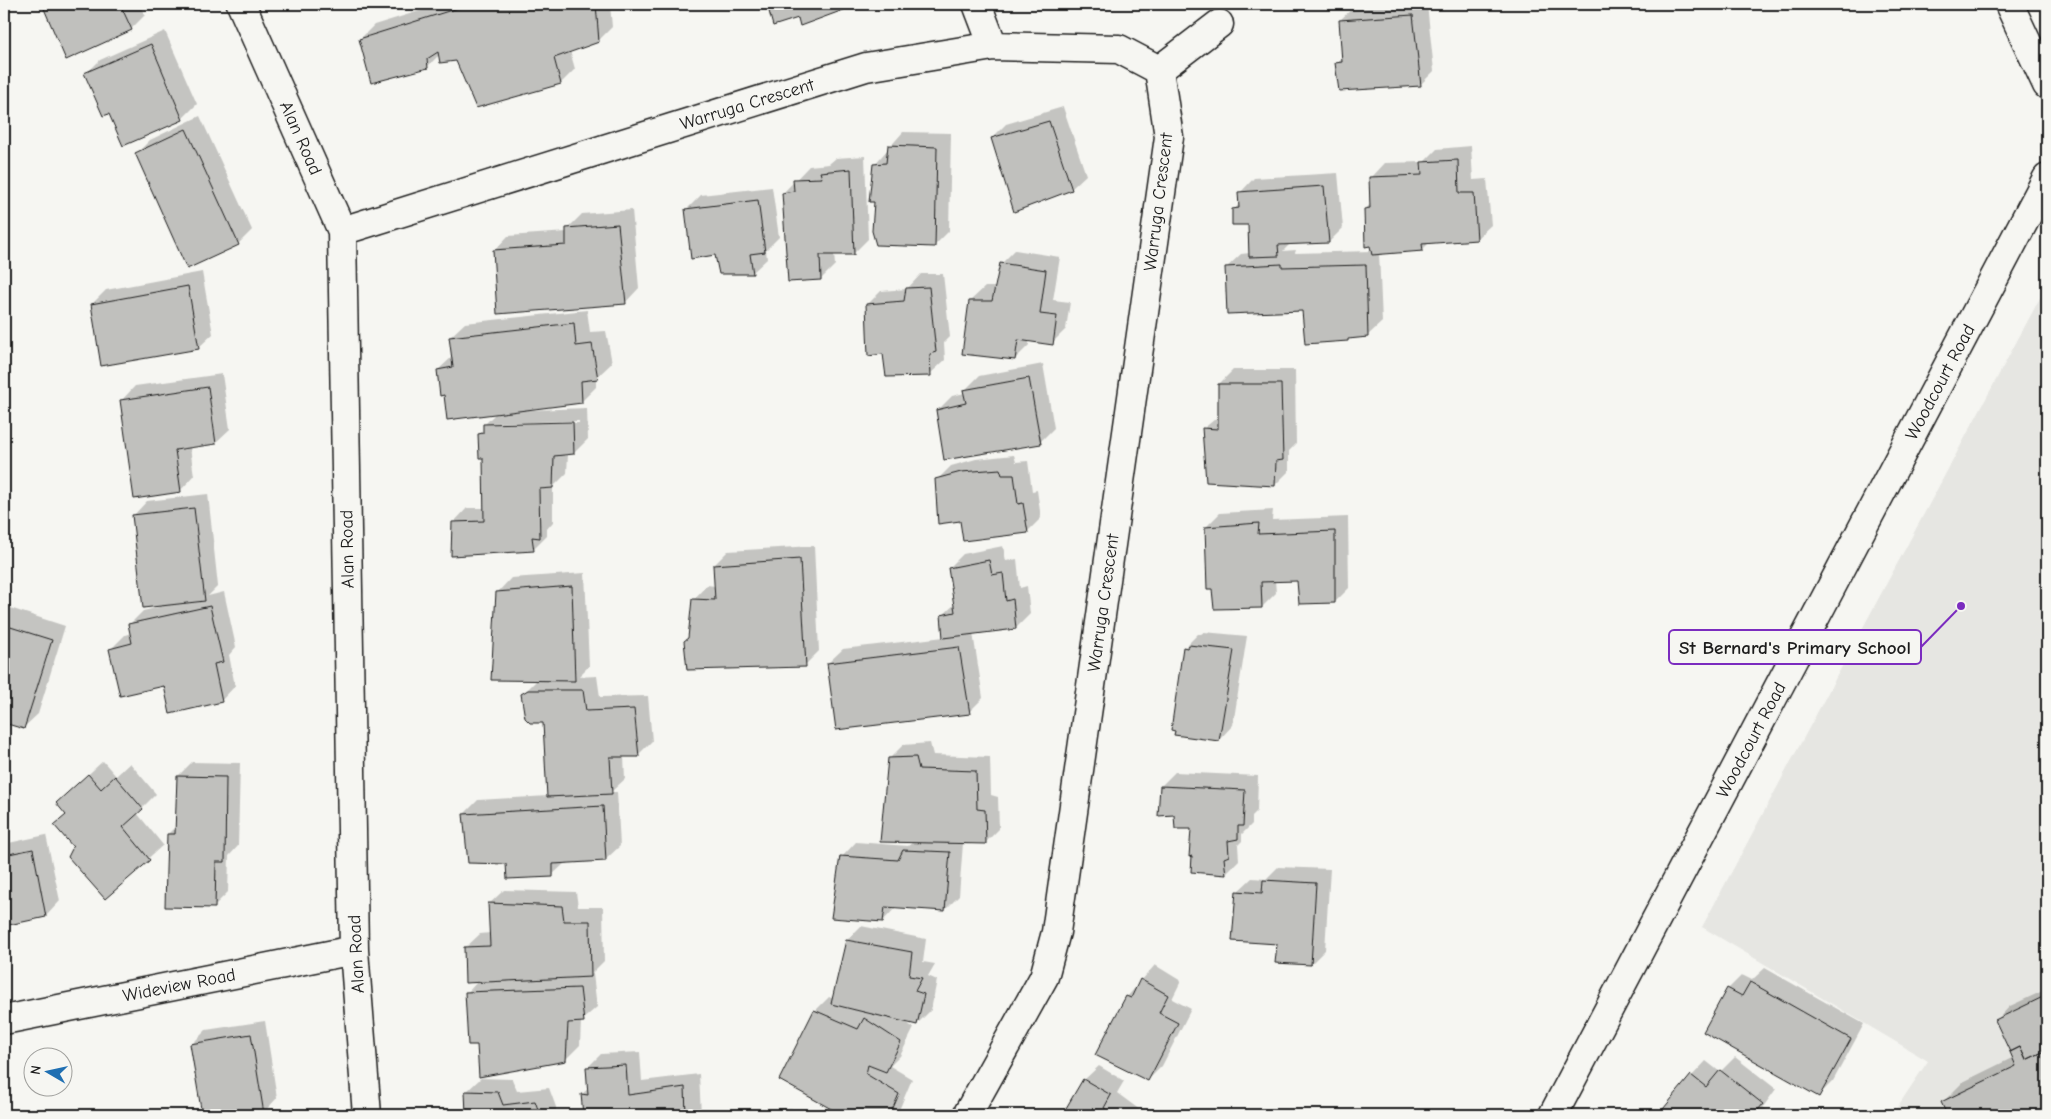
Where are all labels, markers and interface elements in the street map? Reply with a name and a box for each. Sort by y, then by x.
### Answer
street label: Warruga Crescent [678,74,818,135]
street label: Alan Road [275,98,326,178]
street label: Warruga Crescent [1140,131,1177,272]
street label: Woodcourt Road [1901,321,1980,444]
street label: Alan Road [336,510,359,588]
street label: Warruga Crescent [1083,532,1124,673]
callout: St Bernard's Primary School [1669,630,1921,664]
text: St Bernard's Primary School [1679,637,1911,659]
street label: Woodcourt Road [1712,679,1791,802]
street label: Alan Road [344,914,369,994]
street label: Wideview Road [121,964,237,1007]
north arrow [22,1046,72,1096]
text: N [27,1064,45,1076]

